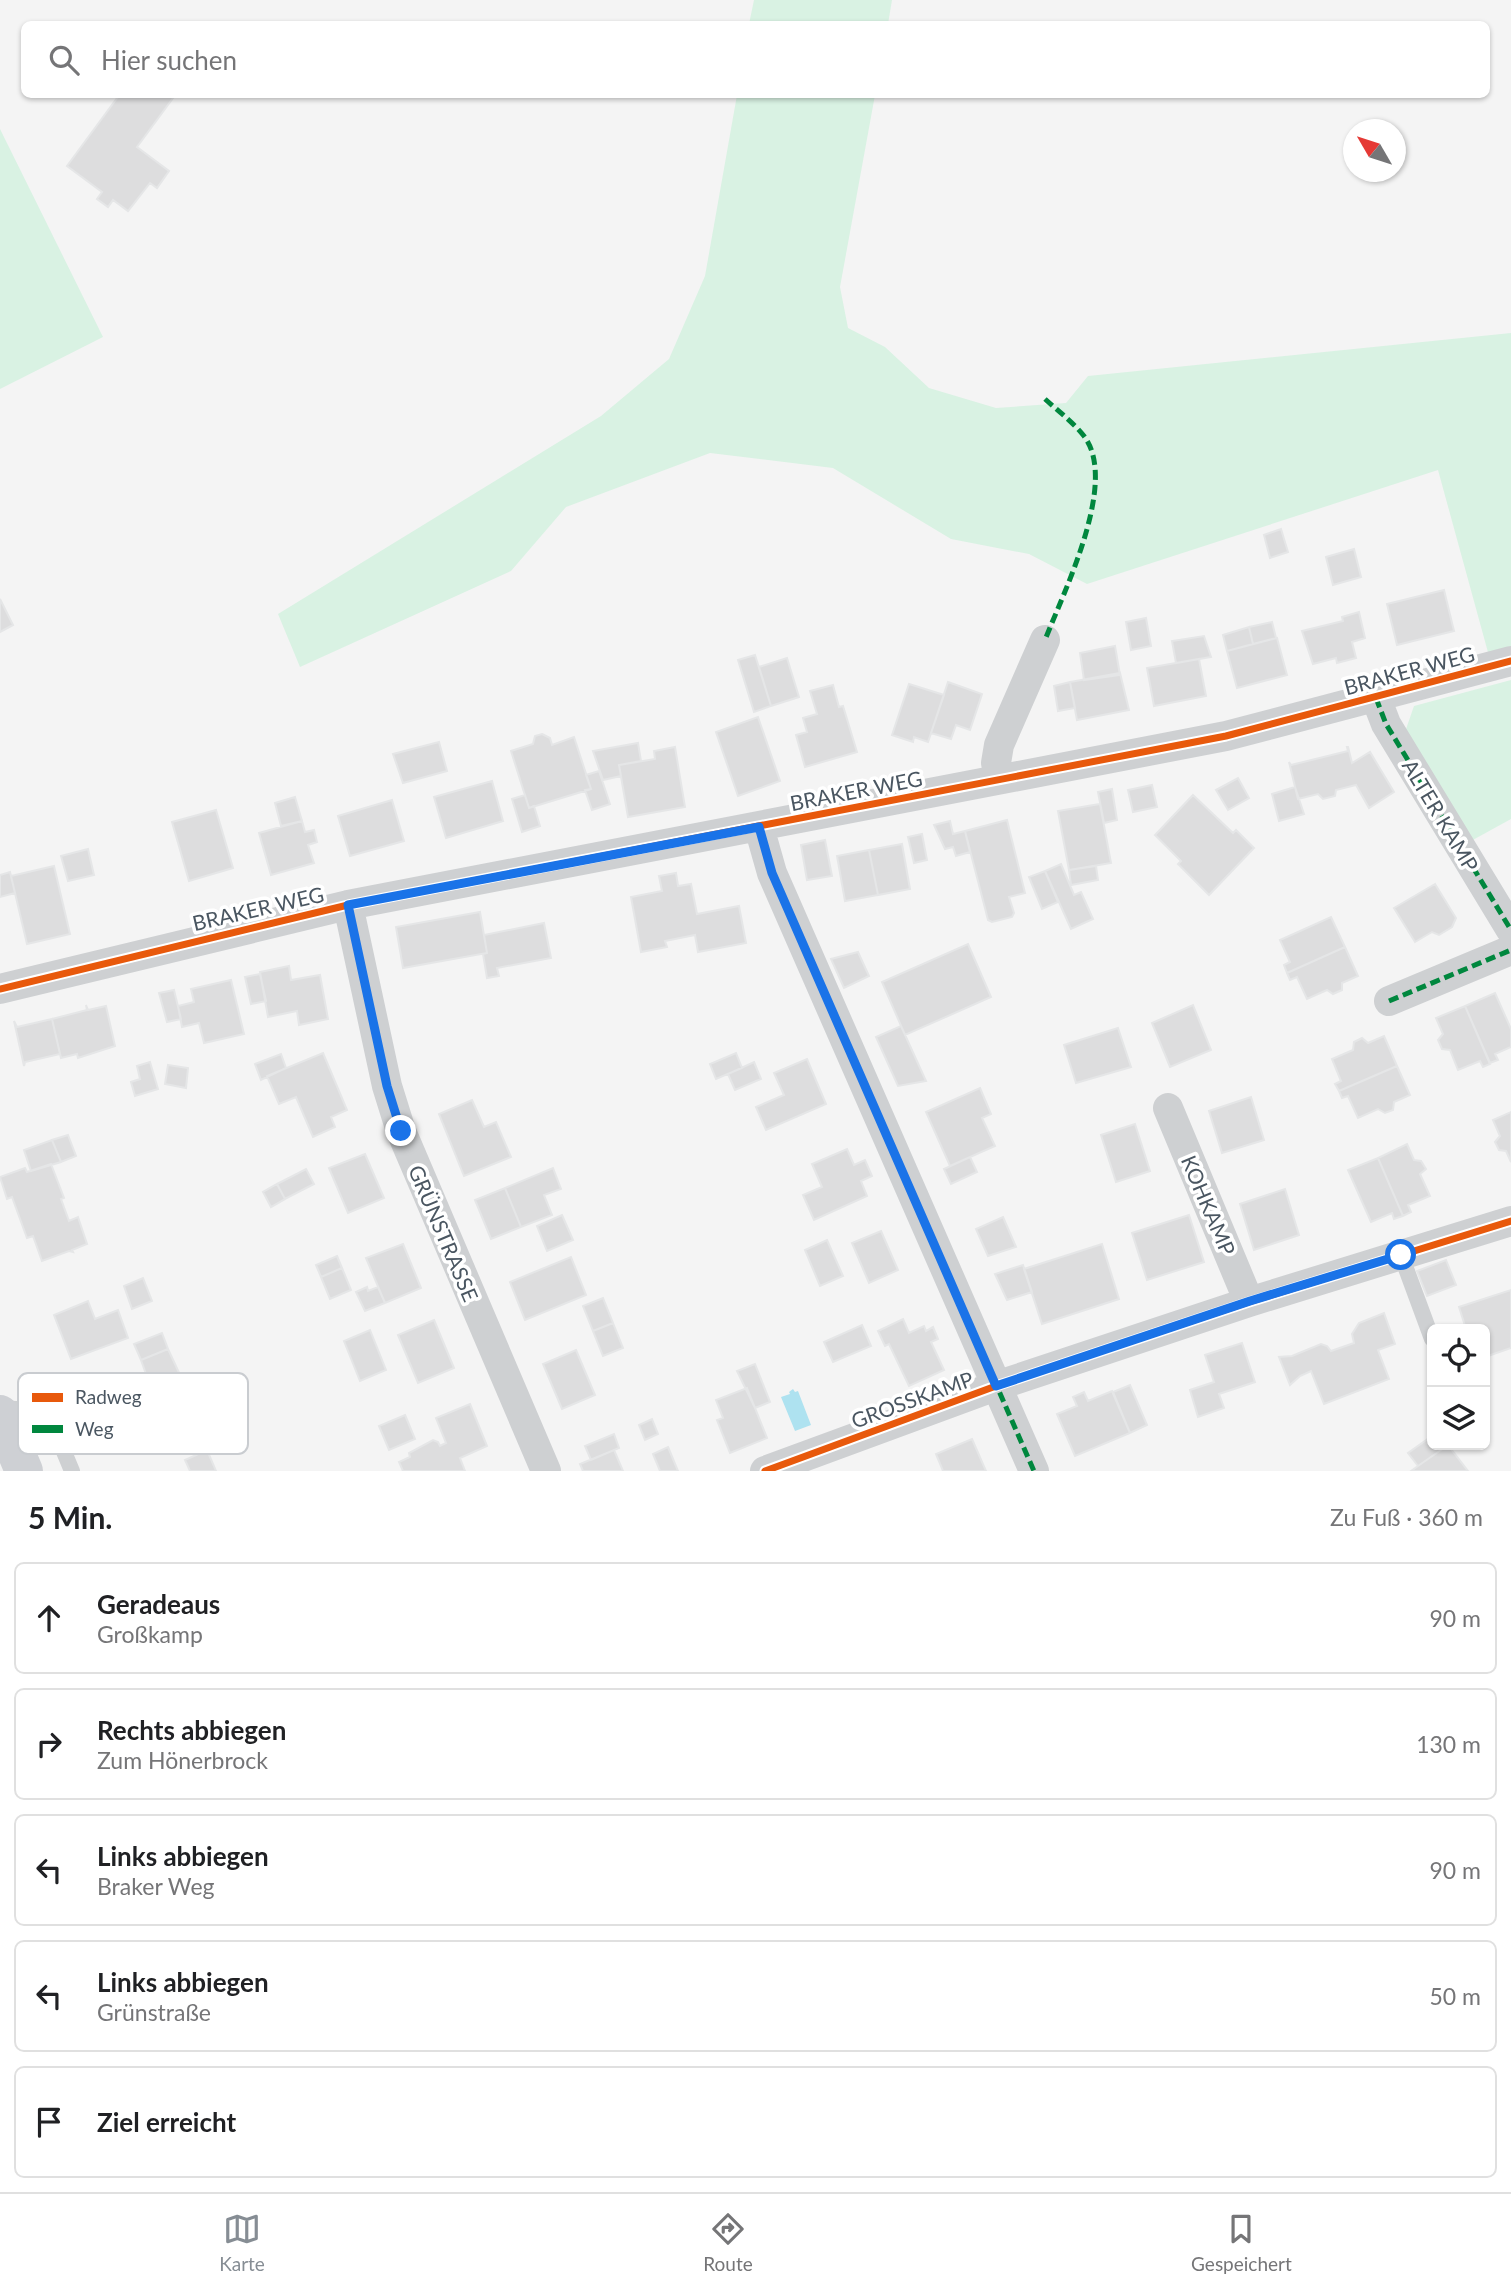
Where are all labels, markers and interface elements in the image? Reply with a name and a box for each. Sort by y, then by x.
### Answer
search box [21,21,1490,98]
icon: search [45,41,83,79]
text: Hier suchen [101,44,237,76]
north arrow [1343,119,1406,182]
street label: BRAKER WEG [1341,641,1477,699]
street label: ALTER KAMP [1398,754,1484,876]
street label: BRAKER WEG [788,765,924,815]
street label: BRAKER WEG [190,881,326,935]
route end [385,1115,416,1146]
street label: KOHKAMP [1177,1151,1241,1259]
street label: GRÜNSTRASSE [404,1161,484,1305]
route start [1385,1239,1416,1270]
map controls [1427,1324,1490,1450]
button: locate [1427,1324,1490,1387]
street label: GROSSKAMP [847,1365,977,1433]
legend [18,1373,248,1454]
text: Radweg [75,1385,142,1408]
button: layers [1427,1387,1490,1450]
text: Weg [75,1417,114,1440]
text: 5 Min. [28,1499,113,1535]
text: Zu Fuß · 360 m [1330,1503,1483,1531]
text: Geradeaus [97,1588,220,1620]
icon: ahead [30,1599,68,1637]
text: 90 m [1430,1604,1481,1632]
text: Großkamp [97,1620,203,1648]
text: Rechts abbiegen [97,1714,286,1746]
icon: right [30,1725,68,1763]
text: 130 m [1416,1730,1481,1758]
text: Zum Hönerbrock [97,1746,268,1774]
text: Links abbiegen [97,1840,269,1872]
icon: left [30,1851,68,1889]
text: 90 m [1430,1856,1481,1884]
text: Braker Weg [97,1872,215,1900]
text: Links abbiegen [97,1966,269,1998]
icon: left [30,1977,68,2015]
text: 50 m [1430,1982,1481,2010]
text: Grünstraße [97,1998,211,2026]
icon: arrive [30,2103,68,2141]
text: Ziel erreicht [97,2106,236,2138]
tab: Karte [219,2210,265,2275]
tab: Route [703,2210,753,2275]
tab: Gespeichert [1191,2210,1292,2275]

